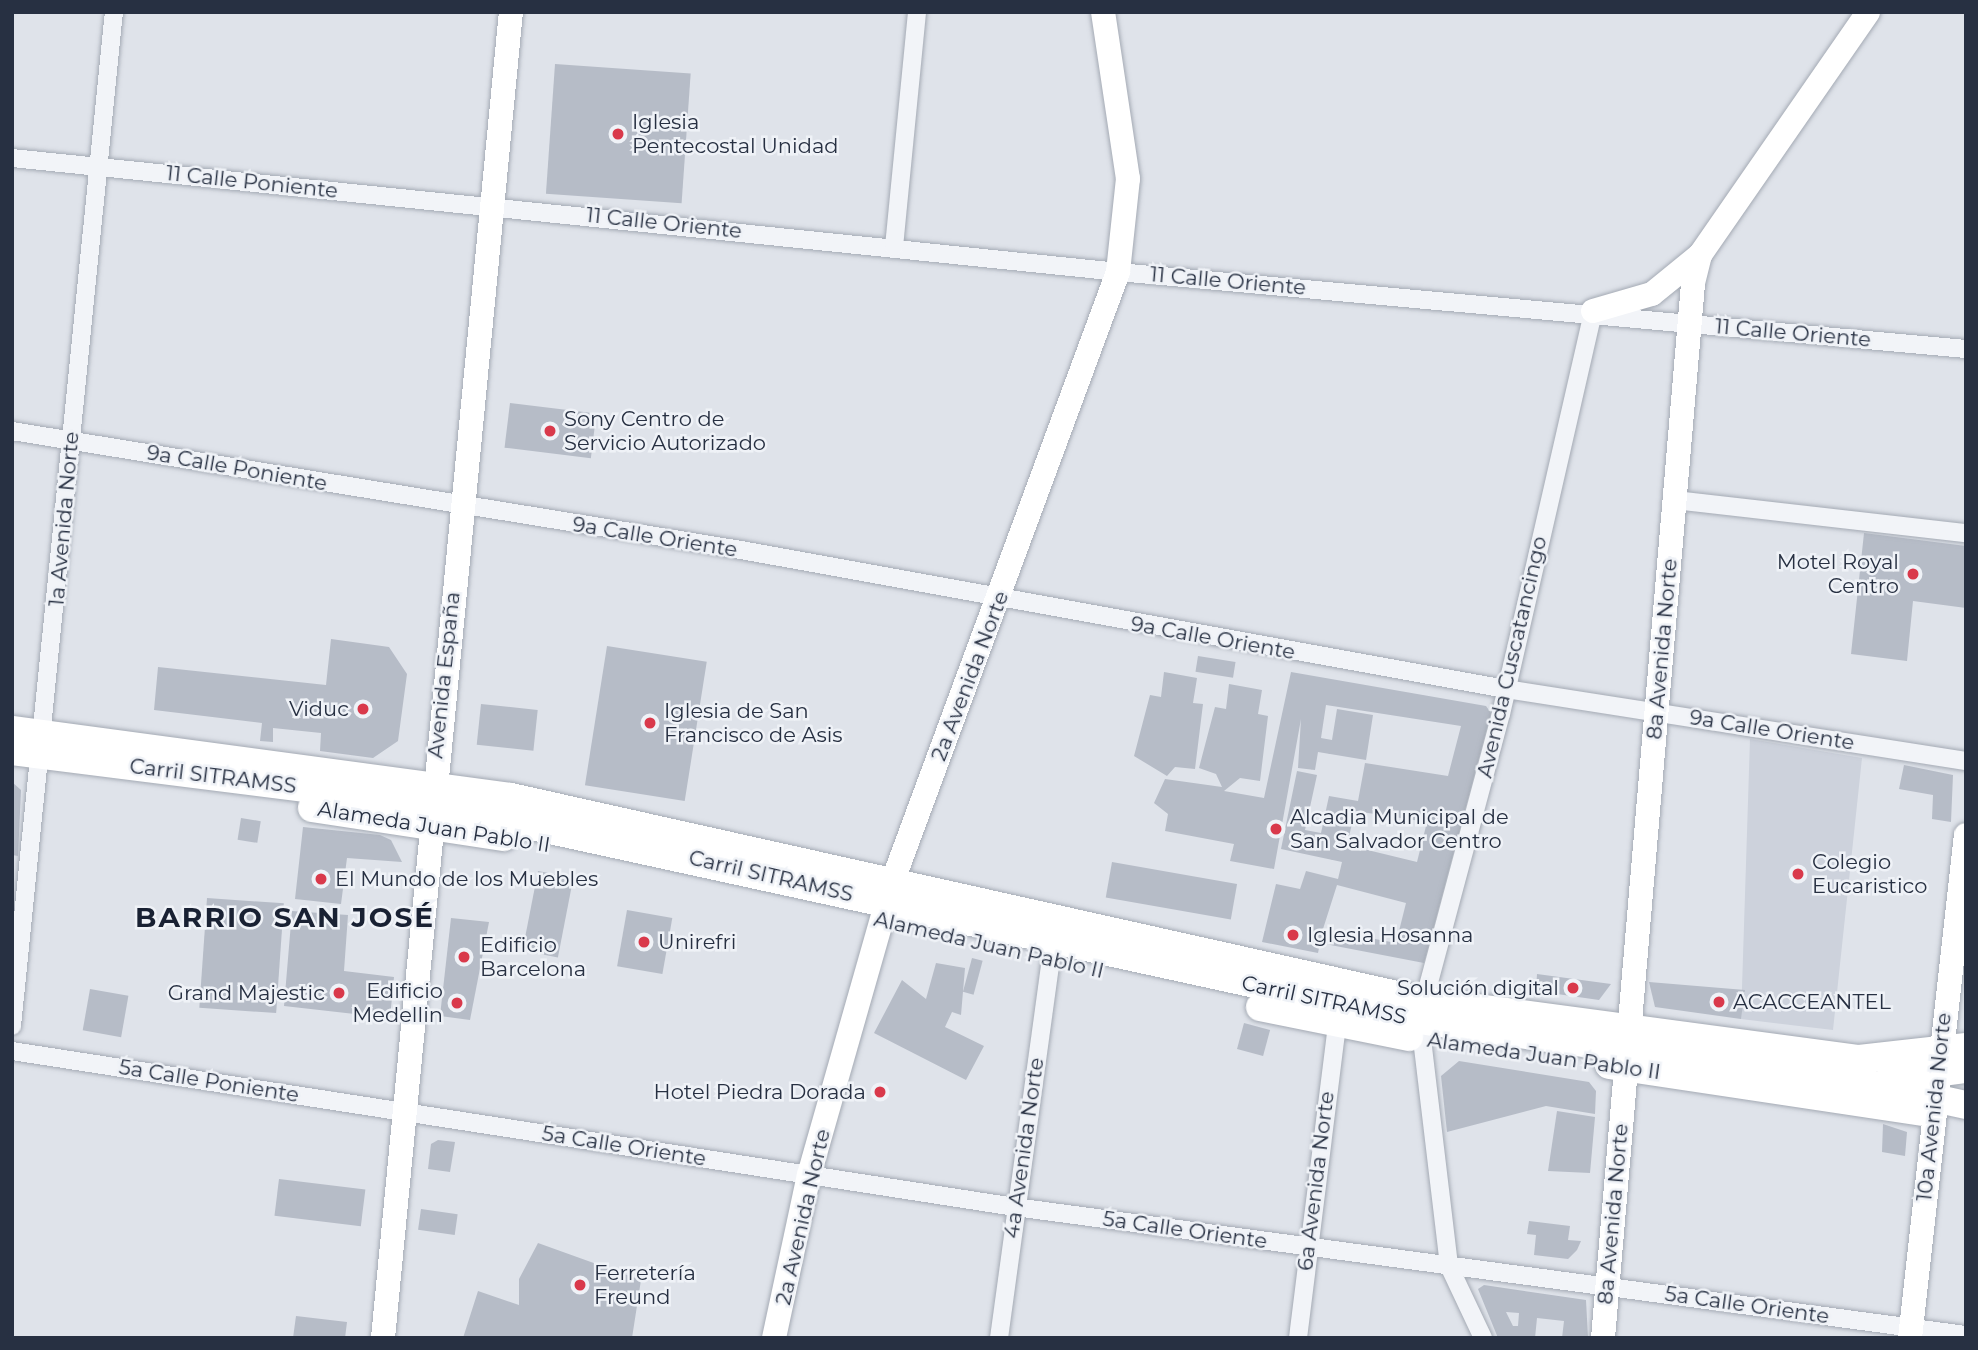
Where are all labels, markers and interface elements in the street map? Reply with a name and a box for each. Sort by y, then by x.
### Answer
place label: Iglesia Pentecostal Unidad [632,109,839,159]
marker: Iglesia Pentecostal Unidad [610,126,626,142]
street label: 11 Calle Poniente [165,160,339,204]
street label: 11 Calle Oriente [585,202,743,244]
street label: 11 Calle Oriente [1149,262,1307,300]
street label: 11 Calle Oriente [1714,314,1872,352]
place label: Sony Centro de Servicio Autorizado [564,406,766,456]
marker: Sony Centro de Servicio Autorizado [542,423,558,439]
street label: 1a Avenida Norte [44,430,84,608]
street label: 9a Calle Poniente [145,440,329,496]
street label: 9a Calle Oriente [571,512,739,562]
street label: Avenida Cuscatancingo [1472,534,1552,780]
place label: Motel Royal Centro [1777,549,1899,599]
street label: 8a Avenida Norte [1642,558,1682,740]
marker: Motel Royal Centro [1905,566,1921,582]
street label: 2a Avenida Norte [926,588,1014,764]
street label: Avenida España [423,590,465,760]
street label: 9a Calle Oriente [1129,611,1297,665]
place label: Viduc [289,696,349,722]
place label: Iglesia de San Francisco de Asis [664,698,843,748]
marker: Viduc [355,701,371,717]
street label: 9a Calle Oriente [1688,705,1856,755]
marker: Iglesia de San Francisco de Asis [642,715,658,731]
street label: Carril SITRAMSS [128,753,298,799]
street label: Alameda Juan Pablo II [316,796,552,858]
place label: Alcadia Municipal de San Salvador Centro [1290,804,1509,854]
marker: Alcadia Municipal de San Salvador Centro [1268,821,1284,837]
street label: Carril SITRAMSS [686,845,856,907]
place label: Colegio Eucaristico [1812,849,1927,899]
place label: El Mundo de los Muebles [335,866,598,892]
marker: Colegio Eucaristico [1790,866,1806,882]
marker: El Mundo de los Muebles [313,871,329,887]
district label: BARRIO SAN JOSÉ [137,900,433,934]
street label: Alameda Juan Pablo II [872,906,1106,984]
place label: Iglesia Hosanna [1307,922,1474,948]
marker: Iglesia Hosanna [1285,927,1301,943]
place label: Unirefri [658,929,736,955]
place label: Edificio Barcelona [480,932,586,982]
marker: Unirefri [636,934,652,950]
marker: Edificio Barcelona [454,947,474,967]
street label: Carril SITRAMSS [1239,970,1409,1030]
place label: Solución digital [1397,975,1559,1001]
place label: Edificio Medellin [352,978,443,1028]
place label: Grand Majestic [168,980,325,1006]
marker: Solución digital [1565,980,1581,996]
marker: Grand Majestic [331,985,347,1001]
place label: ACACCEANTEL [1733,989,1891,1015]
marker: ACACCEANTEL [1711,994,1727,1010]
marker: Edificio Medellin [449,995,465,1011]
street label: 10a Avenida Norte [1912,1012,1956,1202]
street label: Alameda Juan Pablo II [1426,1027,1662,1085]
street label: 5a Calle Poniente [117,1054,301,1108]
street label: 4a Avenida Norte [999,1056,1049,1240]
place label: Hotel Piedra Dorada [654,1079,866,1105]
marker: Hotel Piedra Dorada [872,1084,888,1100]
street label: 6a Avenida Norte [1292,1090,1340,1272]
street label: 5a Calle Oriente [540,1121,708,1171]
street label: 8a Avenida Norte [1593,1123,1633,1305]
street label: 2a Avenida Norte [770,1127,836,1307]
street label: 5a Calle Oriente [1101,1206,1269,1254]
place label: Ferretería Freund [594,1260,696,1310]
marker: Ferretería Freund [572,1277,588,1293]
street label: 5a Calle Oriente [1663,1281,1831,1329]

